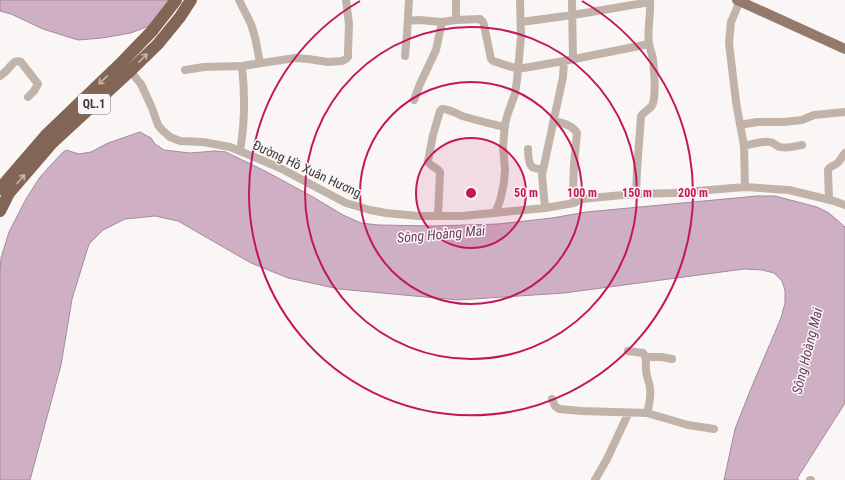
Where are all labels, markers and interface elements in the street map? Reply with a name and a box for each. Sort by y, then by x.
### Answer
one-way arrow [138,53,148,63]
one-way arrow [98,76,108,85]
road number: QL.1 [78,94,110,114]
street label: Đường Hồ Xuân Hương [250,137,364,201]
one-way arrow [16,173,25,184]
centre of rings [464,186,478,200]
text: 50 m [514,186,538,200]
text: 100 m [567,186,597,200]
text: 150 m [622,186,652,200]
text: 200 m [678,186,708,200]
water label: Sông Hoàng Mai [396,222,487,246]
water label: Sông Hoàng Mai [789,305,826,396]

